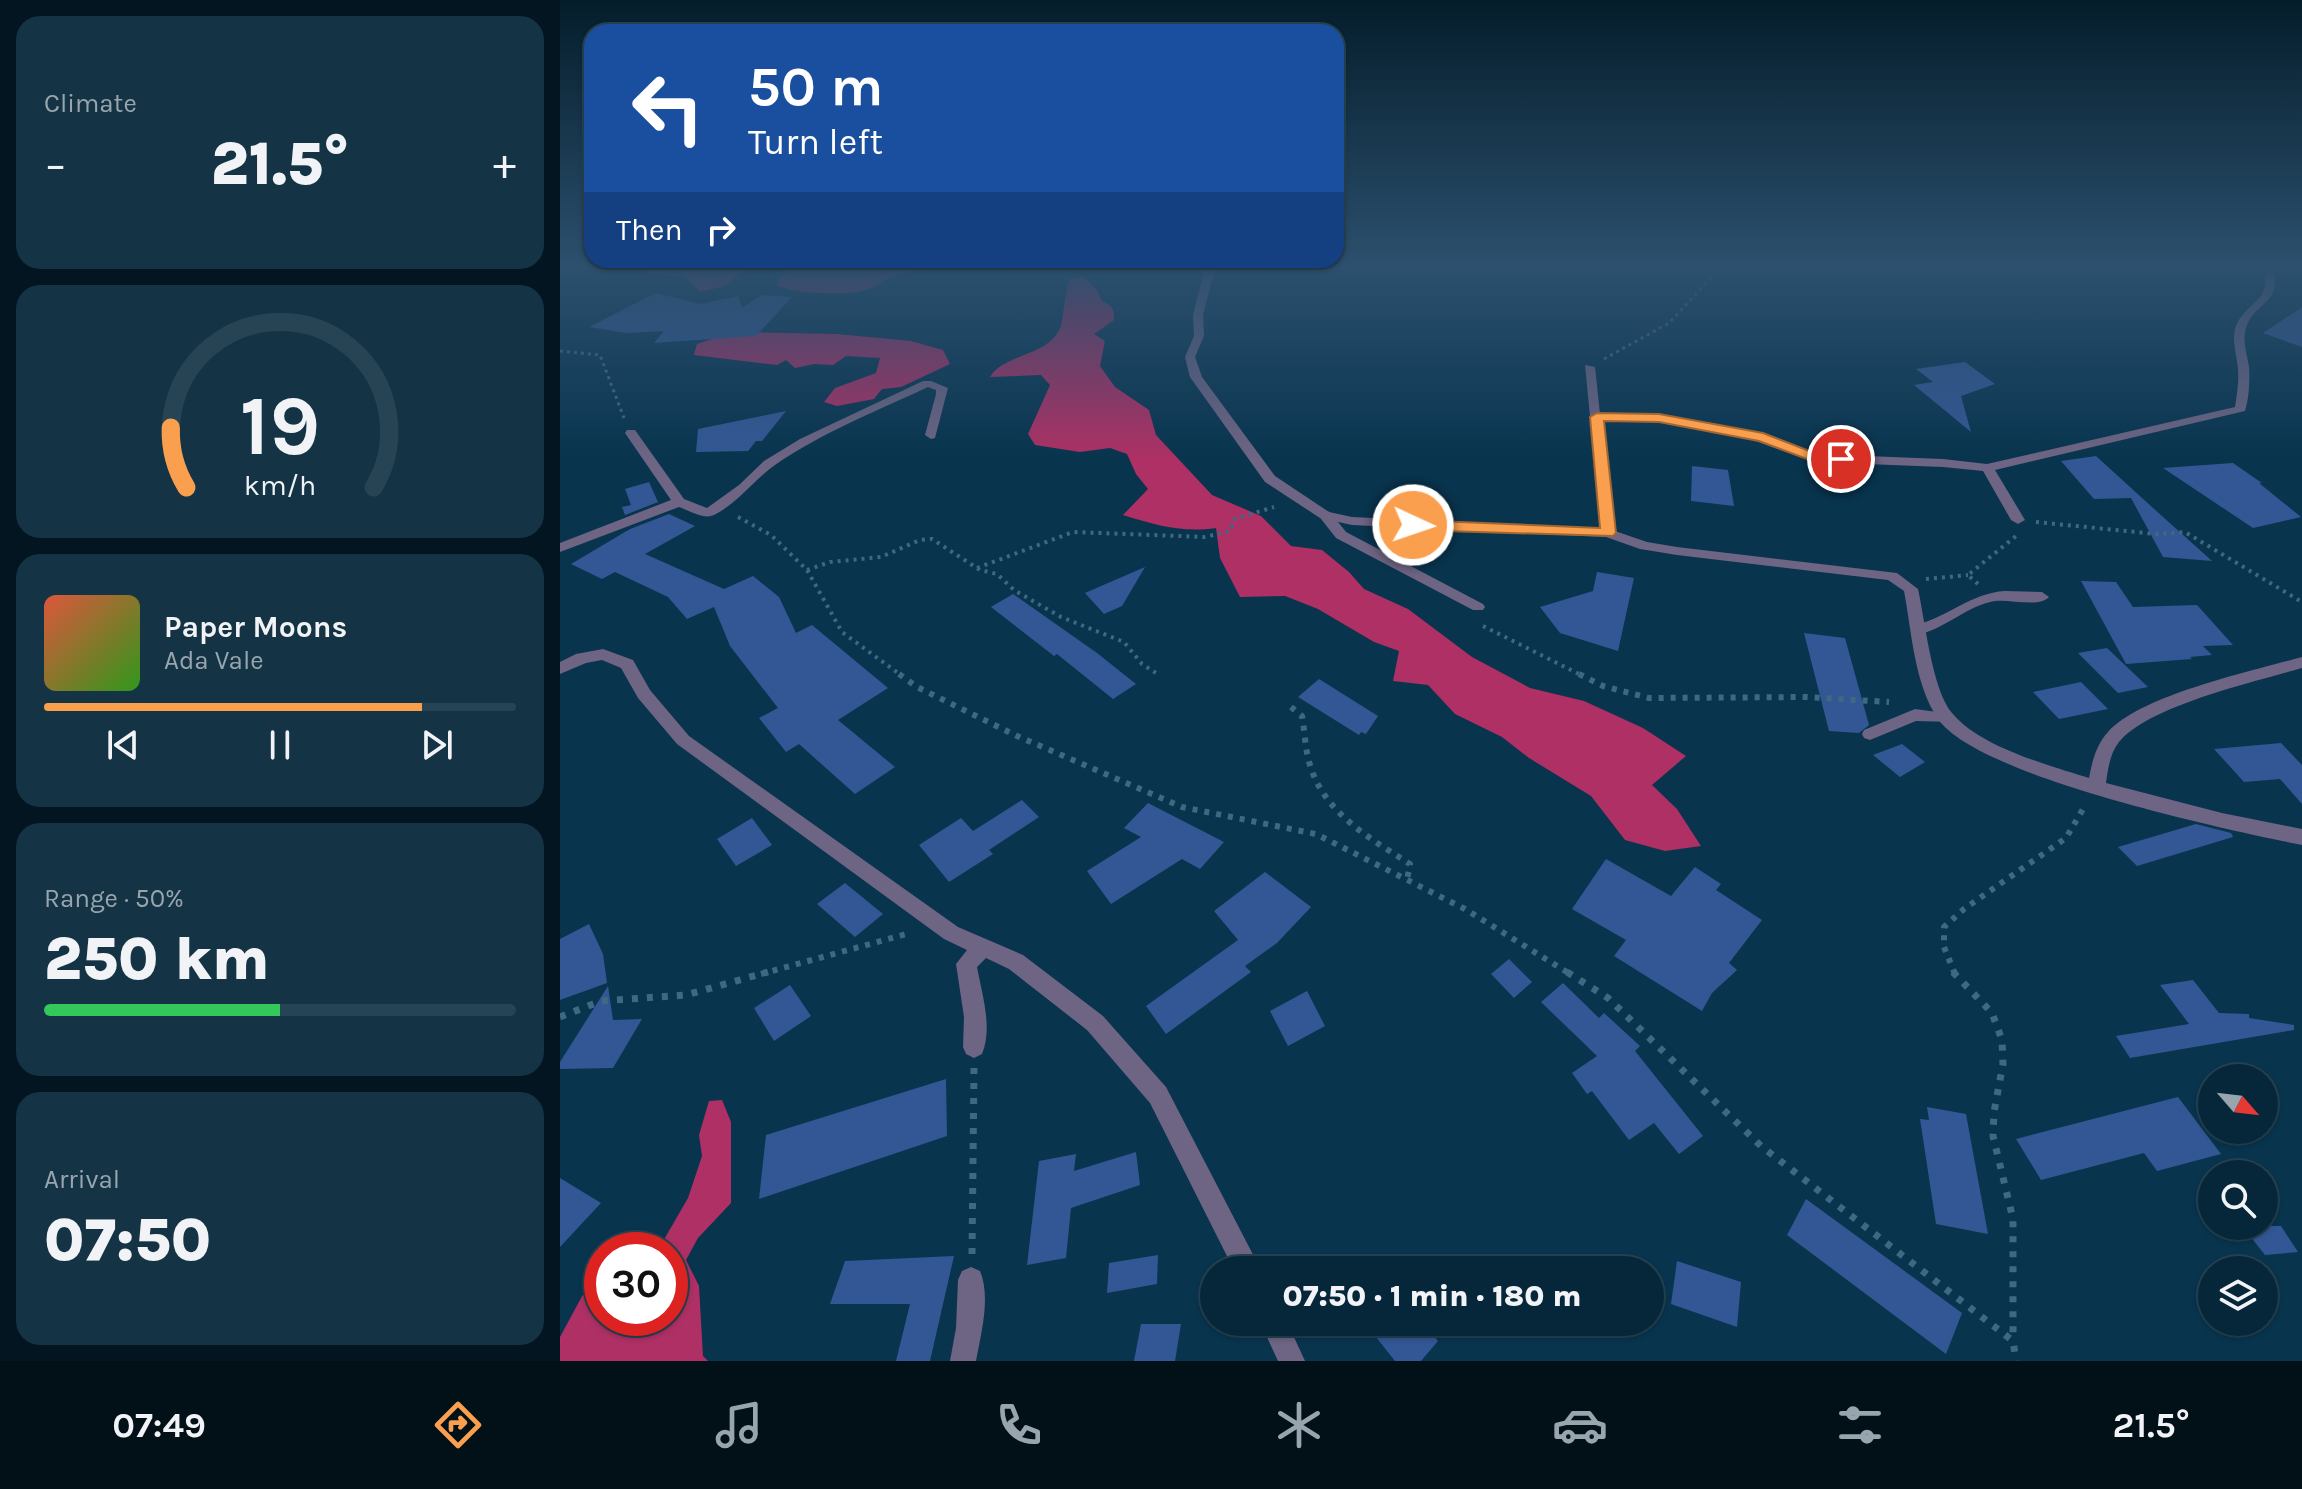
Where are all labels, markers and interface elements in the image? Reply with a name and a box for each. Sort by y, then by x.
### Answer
text: 50 m [748,54,883,119]
icon: left [616,56,720,160]
text: Climate [44,88,137,119]
text: Turn left [748,121,883,163]
text: 21.5° [211,129,349,199]
text: − [44,139,67,190]
text: + [493,139,516,190]
icon: right [699,208,743,252]
text: Then [616,212,683,248]
text: 19 [240,377,320,474]
pin [1807,425,1875,493]
icon: arrive [1819,437,1863,481]
text: km/h [244,469,316,502]
position arrow [1371,483,1455,567]
text: Paper Moons [164,609,347,645]
text: Ada Vale [164,645,264,676]
icon: previous [101,723,145,767]
icon: pause [258,723,302,767]
icon: next [415,723,459,767]
text: Range · 50% [44,883,184,914]
text: 250 km [44,924,270,994]
north arrow [2198,1064,2278,1144]
map controls [2198,1064,2278,1336]
button: search [2198,1160,2278,1240]
text: Arrival [44,1164,120,1195]
text: 07:50 [44,1205,211,1275]
speed limit sign: 30 [584,1232,688,1336]
button: layers [2198,1256,2278,1336]
text: 07:50 · 1 min · 180 m [1283,1278,1581,1314]
icon: directions [430,1397,486,1453]
icon: music [711,1397,767,1453]
icon: phone [991,1397,1047,1453]
icon: climate [1271,1397,1327,1453]
icon: car [1552,1397,1608,1453]
icon: filters [1832,1397,1888,1453]
text: 07:49 [112,1404,206,1446]
text: 21.5° [2112,1404,2190,1446]

